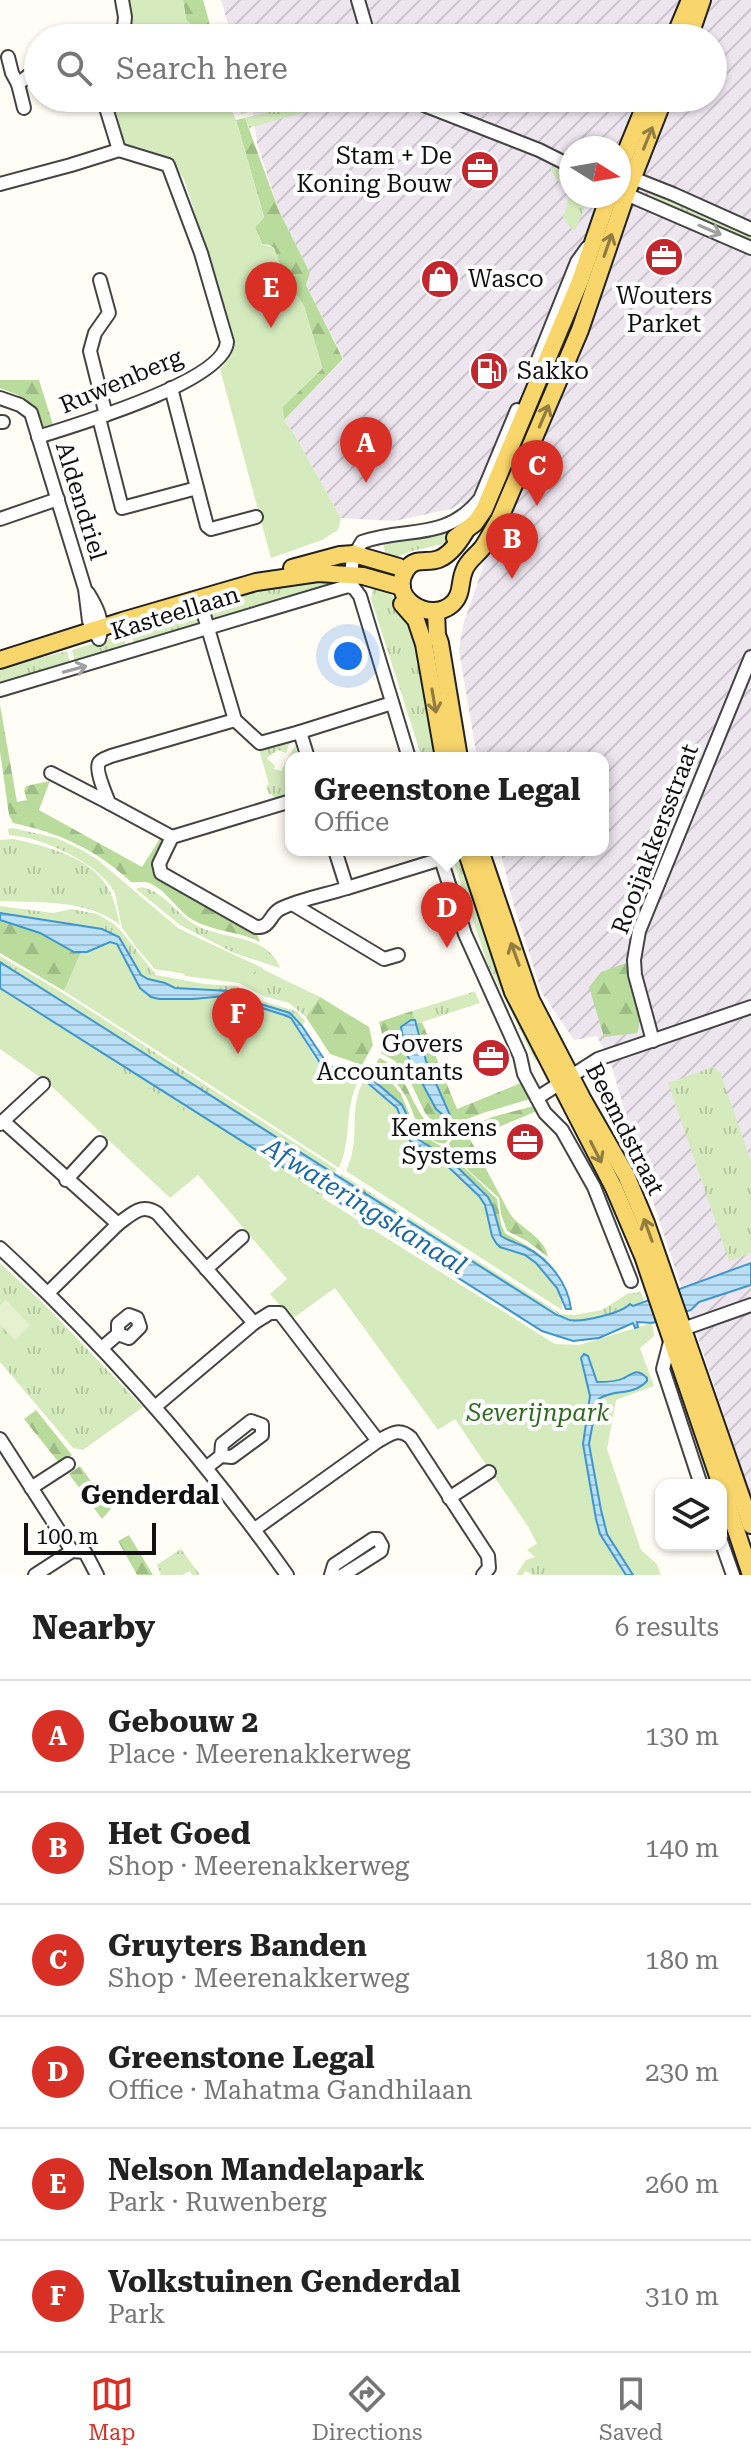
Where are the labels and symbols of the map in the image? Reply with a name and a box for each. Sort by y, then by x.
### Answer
one-way arrow [642,126,656,151]
north arrow [559,136,631,208]
place label: Stam + De Koning Bouw [296,142,452,198]
office icon: Stam + De Koning Bouw [459,149,501,191]
one-way arrow [697,224,722,239]
one-way arrow [602,233,617,258]
office icon: Wouters Parket [643,236,685,278]
shop icon: Wasco [419,258,461,300]
pin: E [245,262,297,328]
place label: Wasco [468,265,544,293]
place label: Wouters Parket [616,282,712,338]
street label: Ruwenberg [55,342,187,419]
fuel station icon: Sakko [468,350,510,392]
place label: Sakko [517,357,589,385]
one-way arrow [538,404,553,429]
pin: A [340,417,392,483]
street label: Aldendriel [50,439,112,563]
pin: C [511,440,563,506]
pin: B [486,513,538,579]
street label: Kasteellaan [108,580,242,646]
your location [328,636,368,676]
one-way arrow [62,661,87,676]
one-way arrow [427,688,442,713]
street label: Rooijakkersstraat [606,740,704,938]
pin: D [421,882,473,948]
one-way arrow [507,942,522,967]
pin: F [212,988,264,1054]
place label: Govers Accountants [317,1030,463,1086]
office icon: Govers Accountants [470,1037,512,1079]
street label: Beemdstraat [580,1058,670,1200]
place label: Kemkens Systems [391,1114,497,1170]
office icon: Kemkens Systems [504,1121,546,1163]
water label: Afwateringskanaal [256,1130,472,1281]
one-way arrow [589,1140,604,1164]
one-way arrow [640,1218,654,1243]
park label: Severijnpark [466,1399,609,1427]
district label: Genderdal [81,1480,220,1510]
scale bar [24,1519,156,1555]

